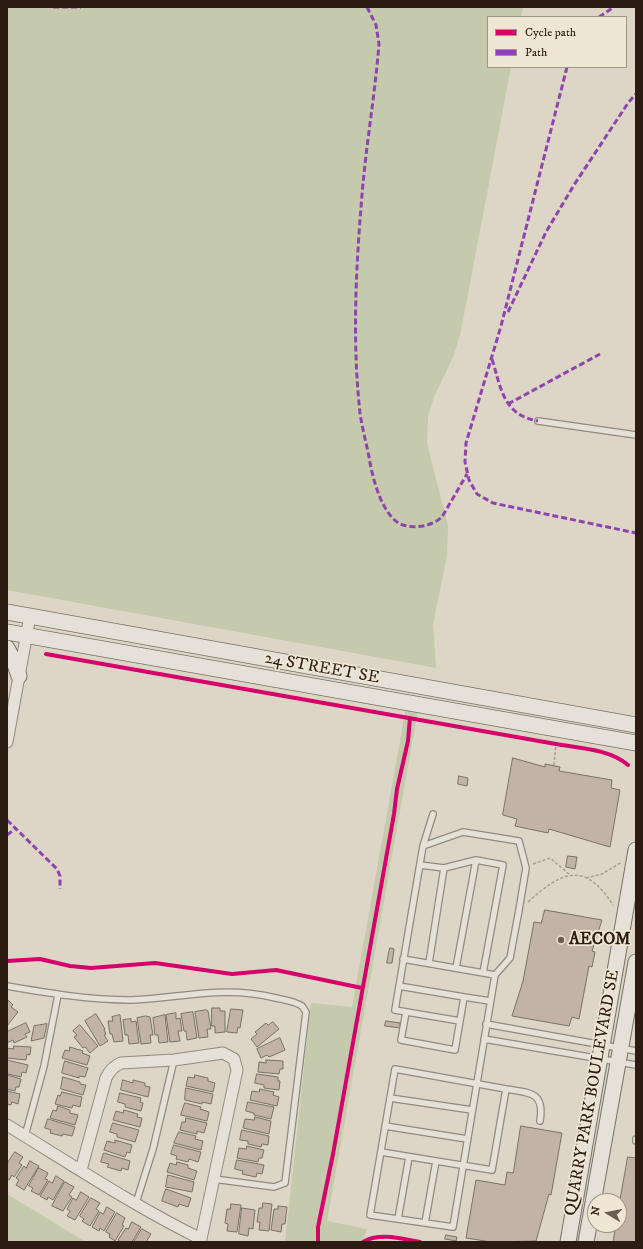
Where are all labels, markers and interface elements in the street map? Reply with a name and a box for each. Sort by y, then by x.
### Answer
legend [487,16,627,68]
text: Cycle path [525,25,576,40]
text: Path [525,45,547,60]
street label: 24 STREET SE [263,649,381,689]
place label: AECOM [569,930,631,950]
marker: AECOM [556,935,566,945]
street label: QUARRY PARK BOULEVARD SE [561,968,625,1218]
north arrow [587,1193,627,1233]
text: N [588,1205,604,1217]

